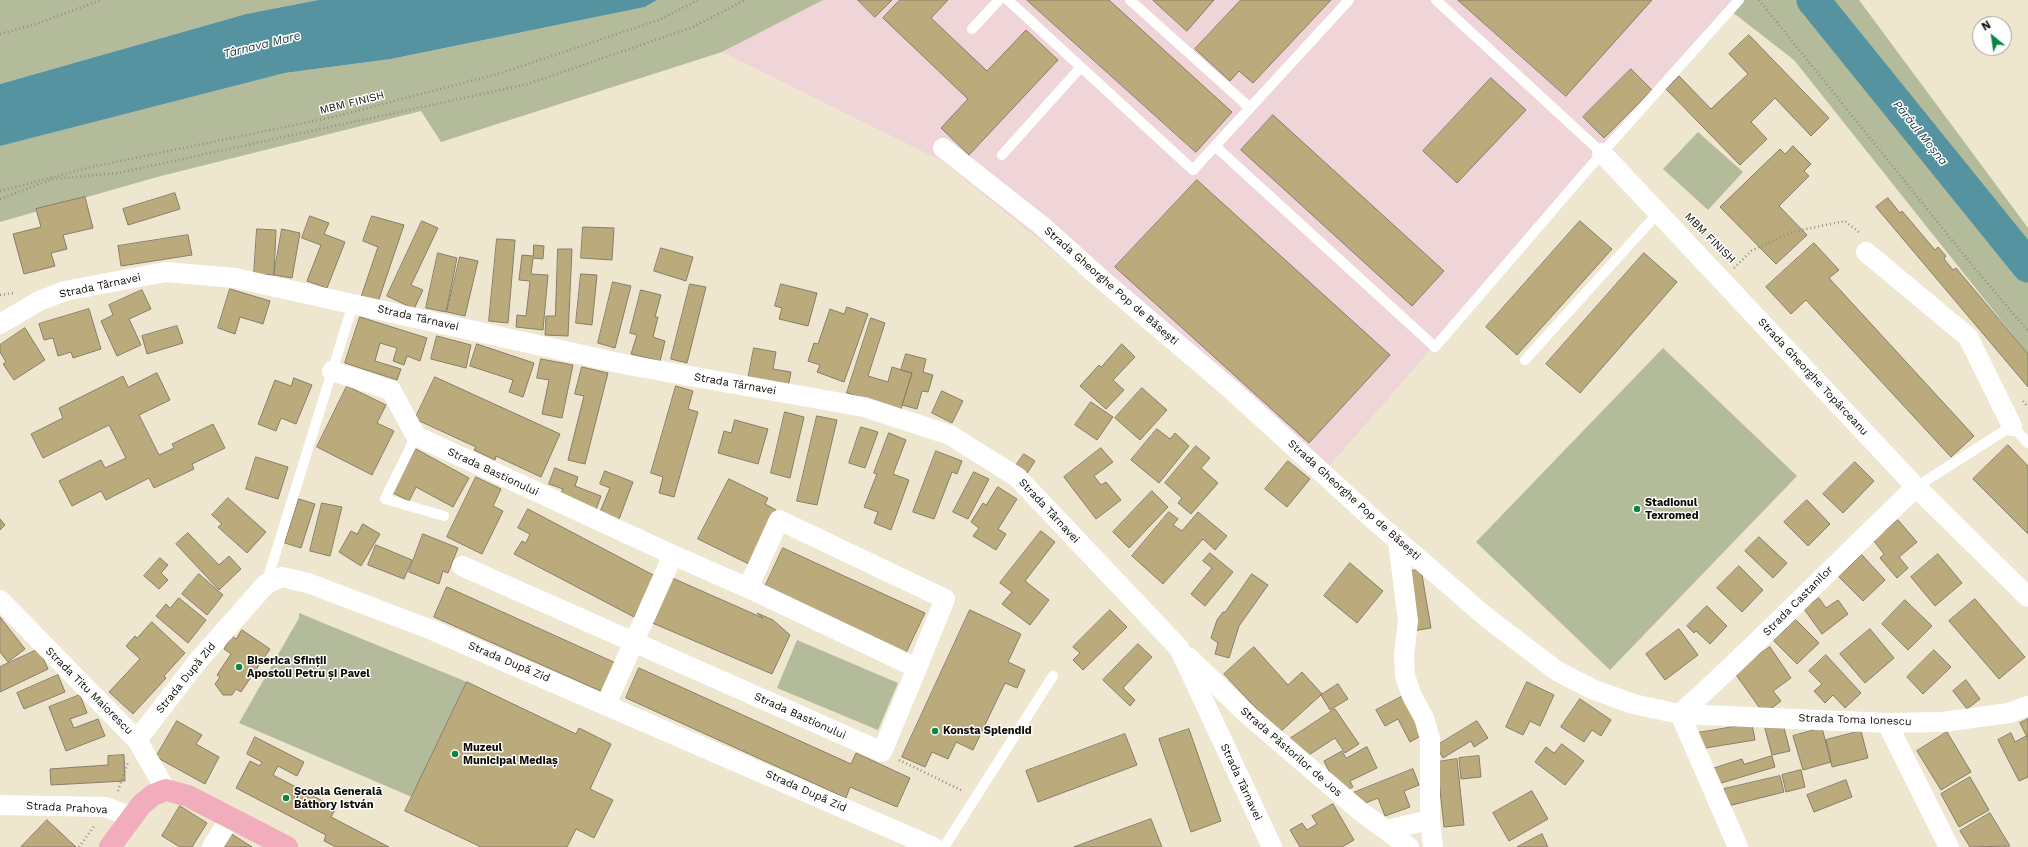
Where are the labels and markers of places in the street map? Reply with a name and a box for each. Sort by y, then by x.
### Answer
place label: Stadionul Texromed [1645,496,1699,522]
marker: Stadionul Texromed [1632,504,1642,514]
place label: Biserica Sfinții Apostoli Petru și Pavel [247,654,370,680]
marker: Biserica Sfinții Apostoli Petru și Pavel [234,662,244,672]
place label: Konsta Splendid [943,724,1032,738]
marker: Konsta Splendid [930,726,940,736]
place label: Muzeul Municipal Mediaș [463,741,558,767]
marker: Muzeul Municipal Mediaș [450,749,460,759]
place label: Școala Generală Báthory István [294,785,382,811]
marker: Școala Generală Báthory István [281,793,291,803]

